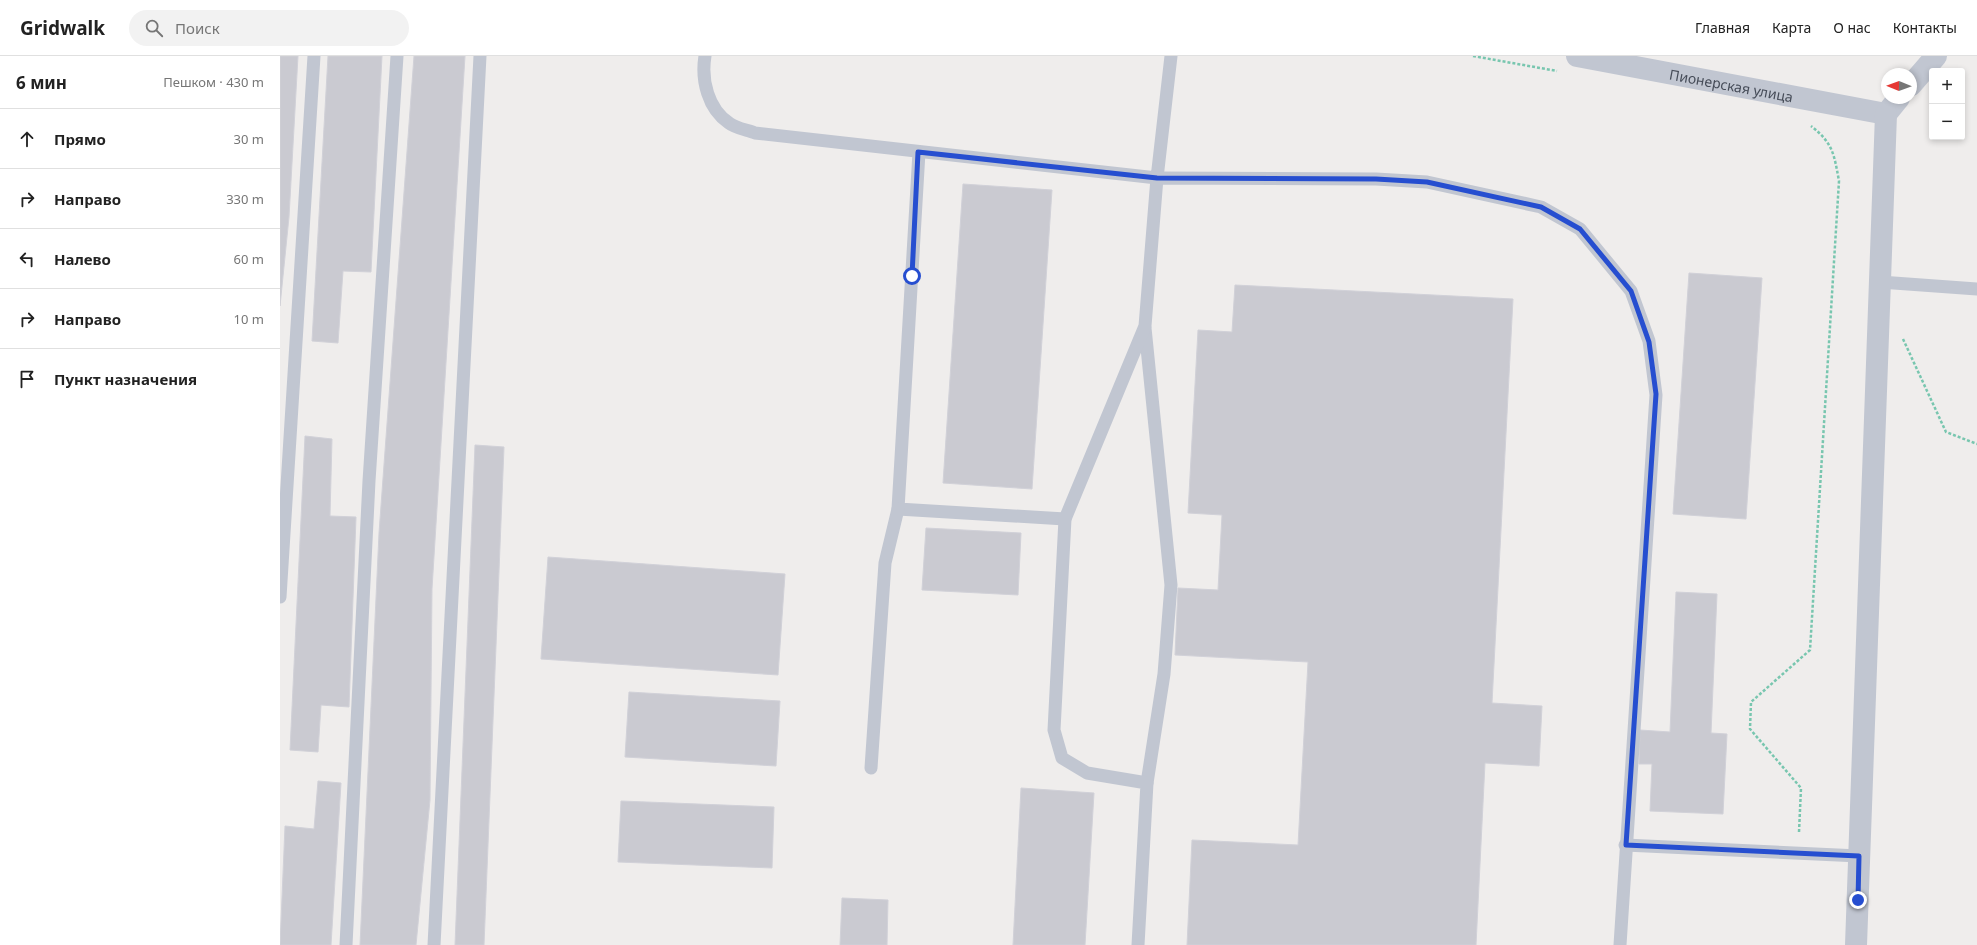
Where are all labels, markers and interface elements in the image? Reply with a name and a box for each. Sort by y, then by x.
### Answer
search box [129,10,409,46]
text: Gridwalk [20,15,105,41]
icon: search [143,17,165,39]
text: Поиск [175,18,220,38]
text: Главная [1695,18,1750,37]
text: Карта [1772,18,1811,37]
text: О нас [1833,18,1871,37]
text: Контакты [1893,18,1957,37]
street label: Пионерская улица [1668,64,1795,106]
north arrow [1881,68,1917,104]
map controls [1929,68,1965,140]
button: + [1929,68,1965,104]
text: 6 мин [16,71,67,94]
text: Пешком · 430 m [163,73,264,91]
button: − [1929,104,1965,140]
icon: ahead [16,128,38,150]
text: Прямо [54,129,106,149]
text: 30 m [234,130,264,148]
icon: right [16,188,38,210]
text: Направо [54,189,121,209]
text: 330 m [226,190,264,208]
icon: left [16,248,38,270]
text: Налево [54,249,111,269]
text: 60 m [234,250,264,268]
route start [903,267,921,285]
icon: right [16,308,38,330]
text: Направо [54,309,121,329]
text: 10 m [234,310,264,328]
icon: arrive [16,368,38,390]
text: Пункт назначения [54,369,197,389]
route end [1849,891,1867,909]

